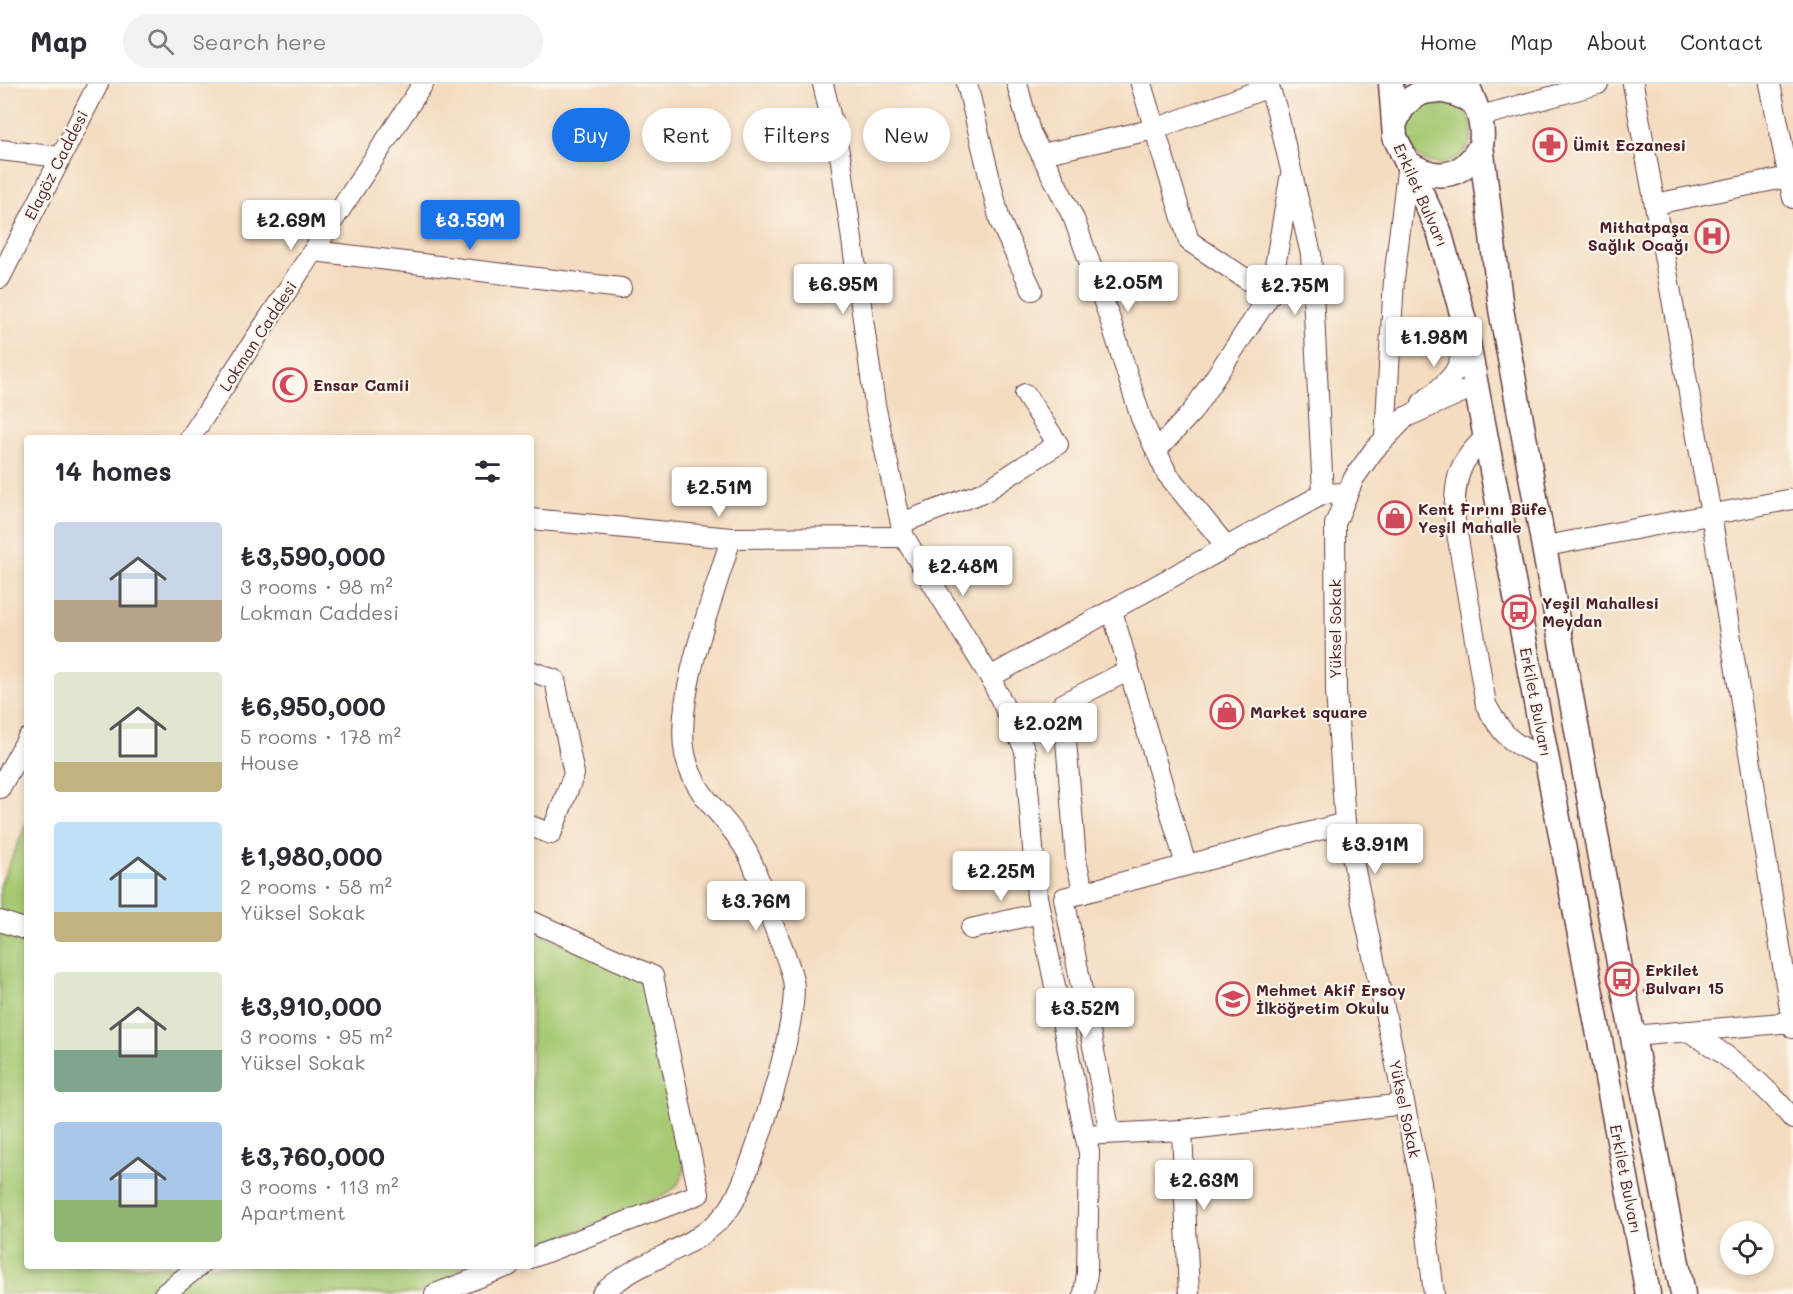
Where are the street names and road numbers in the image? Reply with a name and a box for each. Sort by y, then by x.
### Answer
street label: Elagöz Caddesi [19,106,92,223]
street label: Erkilet Bulvarı [1389,140,1454,250]
street label: Lokman Caddesi [214,277,301,395]
street label: Yüksel Sokak [1324,579,1345,679]
street label: Erkilet Bulvarı [1516,645,1557,758]
street label: Yüksel Sokak [1385,1058,1426,1160]
street label: Erkilet Bulvarı [1606,1122,1647,1235]

